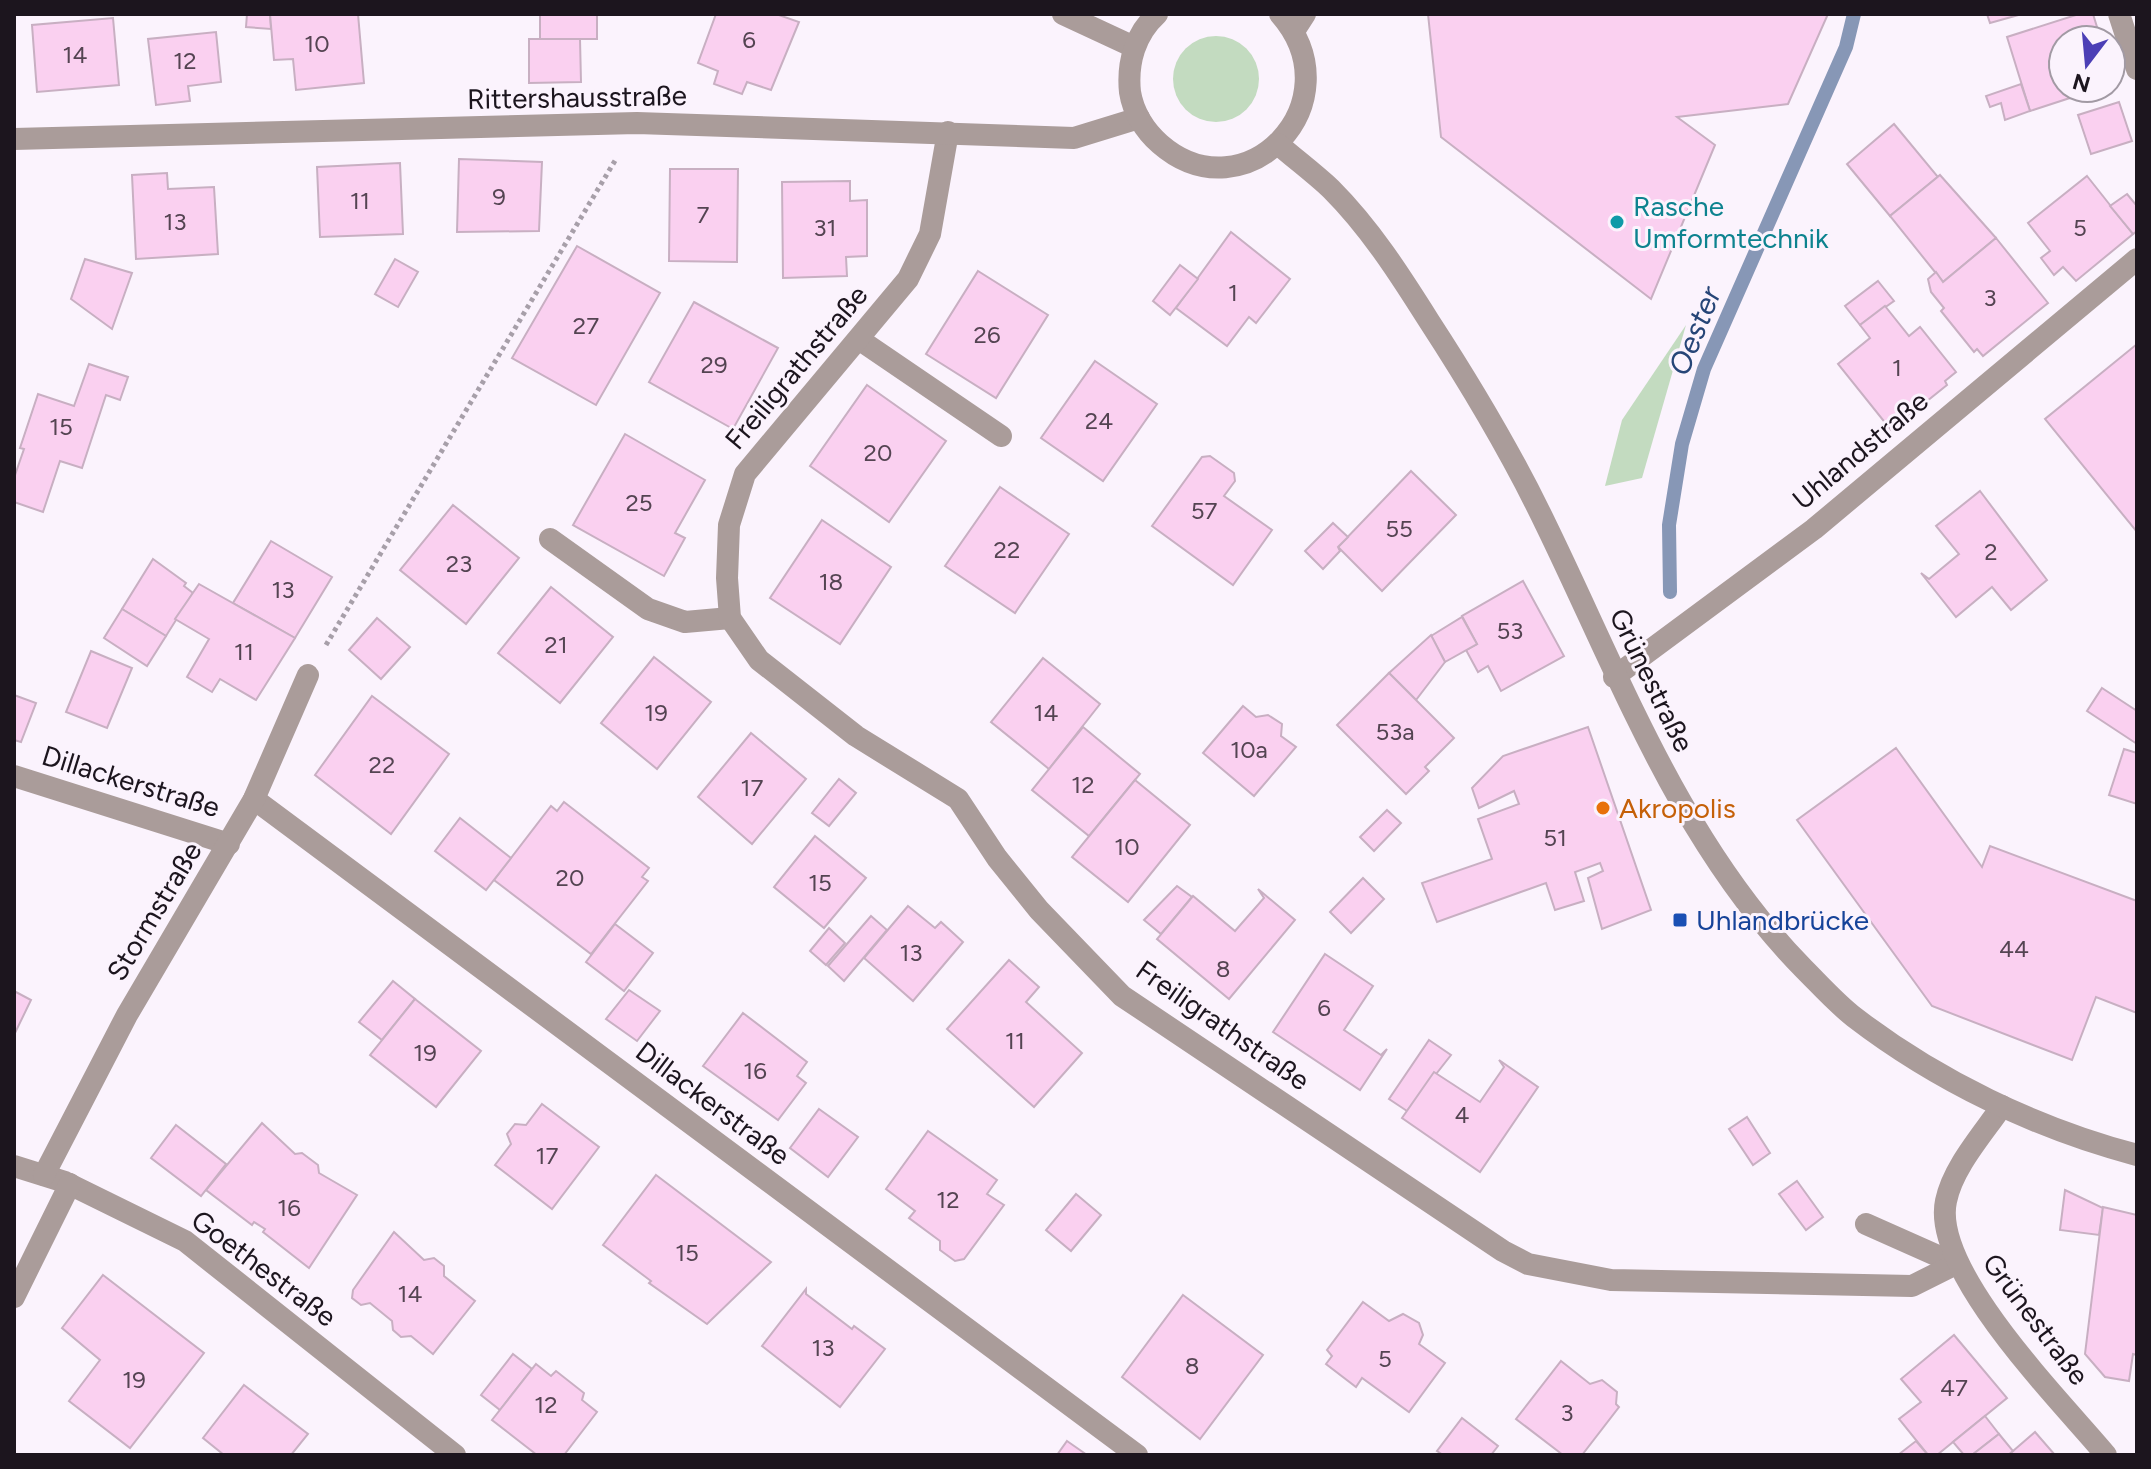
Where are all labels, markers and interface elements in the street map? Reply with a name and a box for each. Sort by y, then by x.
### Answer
north arrow [2047,24,2127,104]
house number: 6 [742,25,756,54]
house number: 10 [304,29,330,58]
house number: 14 [63,40,87,69]
house number: 12 [173,46,197,75]
text: N [2070,67,2094,98]
street label: Rittershausstraße [467,78,687,116]
house number: 9 [492,182,506,211]
house number: 11 [350,186,370,215]
place label: Rasche Umformtechnik [1633,189,1829,255]
house number: 7 [697,200,710,229]
house number: 13 [164,207,186,236]
house number: 31 [814,213,836,242]
marker: Rasche Umformtechnik [1608,213,1626,231]
house number: 5 [2073,213,2087,242]
street label: Freiligrathstraße [718,278,874,456]
house number: 1 [1228,278,1238,307]
water label: Oester [1660,280,1730,380]
house number: 3 [1983,283,1997,312]
house number: 27 [573,311,599,340]
house number: 26 [974,320,1001,349]
house number: 29 [701,350,728,379]
house number: 1 [1892,353,1902,382]
street label: Uhlandstraße [1785,384,1935,516]
house number: 24 [1085,406,1113,435]
house number: 15 [49,412,73,441]
house number: 20 [864,438,892,467]
house number: 25 [625,488,653,517]
house number: 57 [1191,496,1217,525]
house number: 55 [1385,514,1413,543]
house number: 22 [994,535,1020,564]
house number: 2 [1984,537,1998,566]
house number: 23 [446,549,472,578]
house number: 18 [819,567,843,596]
house number: 13 [272,575,294,604]
street label: Grünestraße [1603,603,1701,757]
house number: 53 [1497,616,1523,645]
house number: 21 [544,630,568,659]
house number: 11 [234,637,254,666]
house number: 19 [644,698,668,727]
house number: 14 [1034,698,1058,727]
house number: 53a [1375,717,1415,746]
house number: 10a [1230,735,1268,764]
street label: Dillackerstraße [38,738,224,824]
house number: 22 [369,750,395,779]
house number: 12 [1071,770,1095,799]
house number: 17 [741,773,764,802]
place label: Akropolis [1619,791,1736,825]
marker: Akropolis [1594,799,1612,817]
house number: 51 [1543,823,1567,852]
house number: 10 [1114,832,1140,861]
street label: Stormstraße [99,836,209,986]
house number: 20 [556,863,584,892]
house number: 15 [808,868,832,897]
place label: Uhlandbrücke [1696,903,1869,937]
marker: Uhlandbrücke [1671,911,1689,929]
house number: 44 [1999,934,2029,963]
house number: 13 [900,938,922,967]
street label: Freiligrathstraße [1130,953,1316,1097]
house number: 8 [1216,954,1230,983]
house number: 6 [1317,993,1331,1022]
house number: 11 [1005,1026,1025,1055]
street label: Dillackerstraße [629,1034,797,1172]
house number: 19 [413,1038,437,1067]
house number: 16 [743,1056,767,1085]
house number: 4 [1455,1100,1470,1129]
house number: 17 [536,1141,559,1170]
house number: 12 [936,1185,960,1214]
house number: 16 [277,1193,301,1222]
street label: Goethestraße [185,1202,343,1334]
house number: 15 [675,1238,699,1267]
street label: Grünestraße [1976,1247,2096,1391]
house number: 14 [398,1279,422,1308]
house number: 13 [812,1333,834,1362]
house number: 5 [1378,1344,1392,1373]
house number: 8 [1185,1351,1199,1380]
house number: 19 [122,1365,146,1394]
house number: 47 [1940,1373,1968,1402]
house number: 12 [534,1390,558,1419]
house number: 3 [1560,1398,1574,1427]

